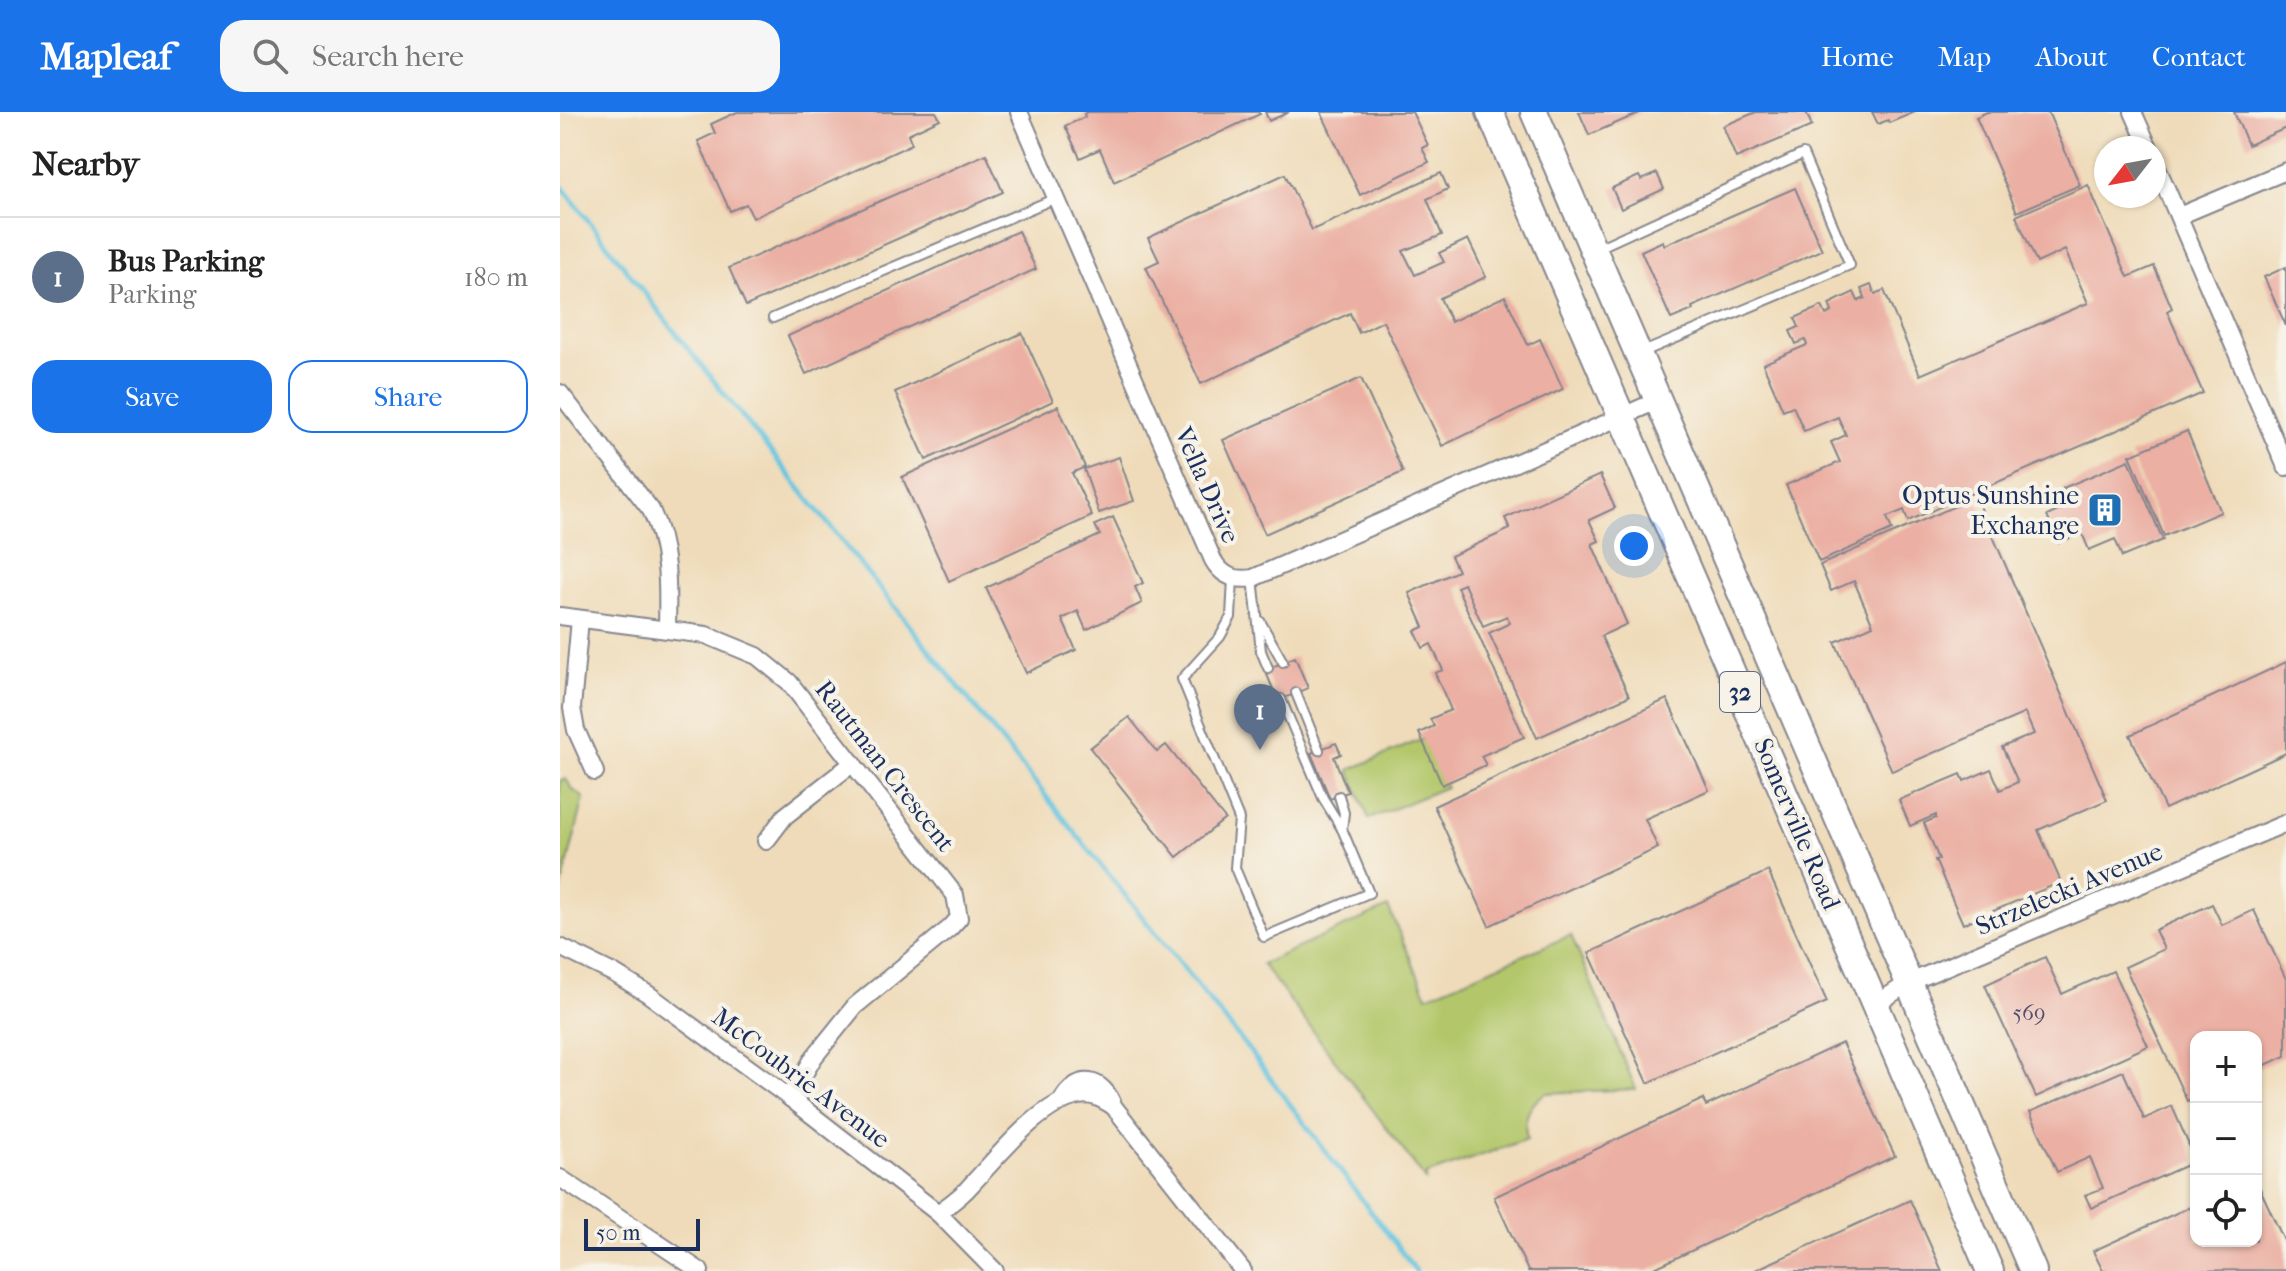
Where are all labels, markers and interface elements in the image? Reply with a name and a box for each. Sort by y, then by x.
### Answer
search box [220,20,780,92]
text: Mapleaf [40,34,172,79]
icon: search [248,34,292,78]
text: Search here [312,39,464,74]
text: Home [1821,40,1894,73]
text: Map [1938,40,1991,73]
text: About [2035,40,2108,73]
text: Contact [2152,40,2246,73]
north arrow [2094,136,2166,208]
text: Nearby [32,144,139,184]
text: Bus Parking [108,244,264,279]
text: 1 [53,262,63,293]
text: 180 m [464,262,528,293]
text: Parking [108,279,196,310]
button: Save [32,360,272,433]
button: Share [288,360,528,433]
street label: Vella Drive [1167,421,1246,548]
place label: Optus Sunshine Exchange [1902,480,2079,541]
building icon: Optus Sunshine Exchange [2086,491,2124,529]
your location [1614,526,1654,566]
road number: 32 [1720,672,1760,712]
street label: Rautman Crescent [809,674,962,858]
pin: 1 [1234,684,1286,750]
street label: Somerville Road [1747,734,1847,915]
street label: Strzelecki Avenue [1971,836,2167,942]
house number: 569 [2013,1000,2045,1026]
street label: McCoubrie Avenue [706,1001,896,1155]
map controls [2190,1031,2262,1247]
button: + [2190,1031,2262,1103]
button: − [2190,1103,2262,1175]
button: locate [2190,1175,2262,1247]
scale bar [584,1215,700,1251]
text: 50 m [596,1220,641,1246]

